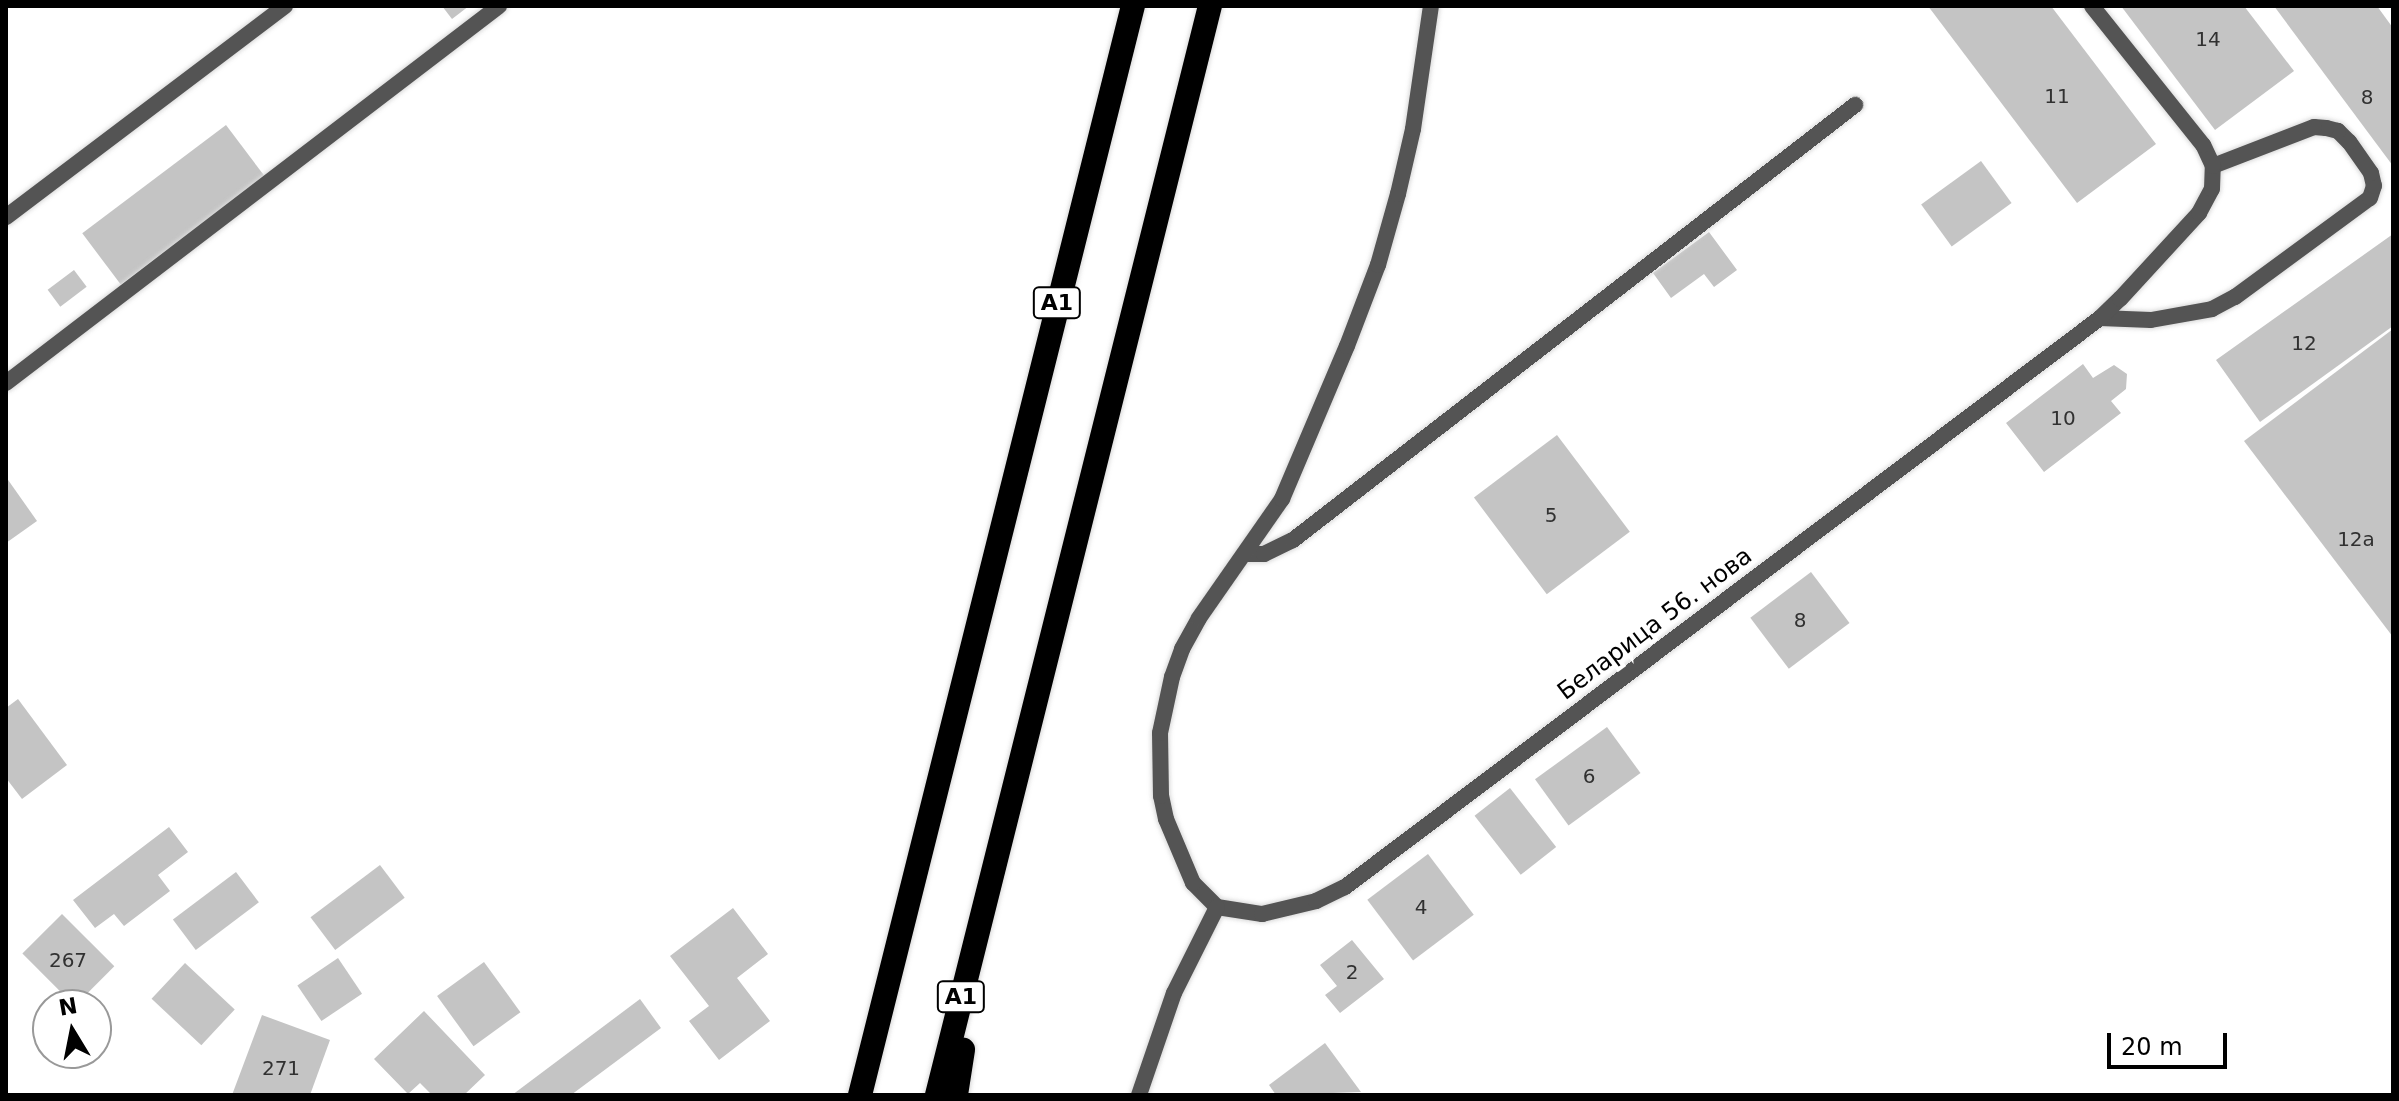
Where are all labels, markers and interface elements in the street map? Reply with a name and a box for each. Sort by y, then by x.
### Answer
house number: 14 [2195,27,2221,51]
house number: 11 [2044,84,2070,108]
house number: 8 [2361,85,2373,109]
road number: A1 [1031,285,1083,321]
house number: 12 [2291,331,2317,355]
house number: 10 [2050,406,2076,430]
house number: 5 [1545,503,1557,527]
house number: 12a [2337,527,2375,551]
street label: Беларица 56. нова [1552,542,1758,706]
house number: 8 [1794,608,1806,632]
house number: 6 [1583,764,1595,788]
house number: 4 [1415,895,1427,919]
house number: 267 [49,948,87,972]
house number: 2 [1346,960,1358,984]
road number: A1 [935,979,987,1015]
north arrow [32,989,112,1069]
text: N [57,993,79,1021]
scale bar [2111,1017,2231,1067]
text: 20 m [2121,1033,2183,1061]
house number: 271 [262,1056,300,1080]

